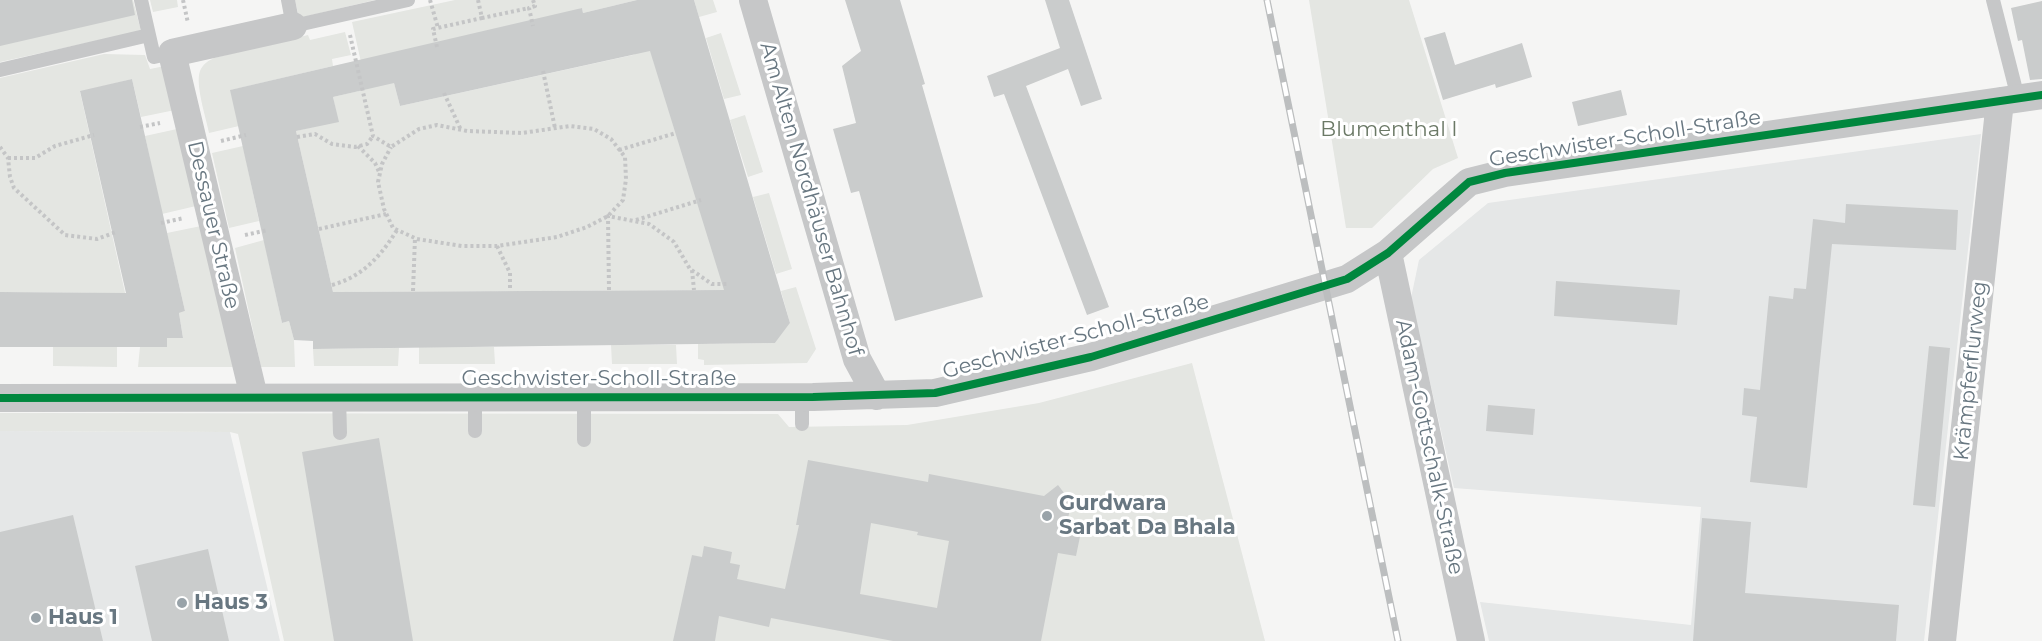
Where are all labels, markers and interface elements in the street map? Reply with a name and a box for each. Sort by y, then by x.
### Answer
street label: Am Alten Nordhäuser Bahnhof [754,39,868,359]
street label: Geschwister-Scholl-Straße [1487,105,1763,173]
park label: Blumenthal I [1320,117,1458,143]
street label: Dessauer Straße [181,138,245,312]
street label: Krämpferflurweg [1949,280,1993,462]
street label: Geschwister-Scholl-Straße [940,289,1212,385]
street label: Adam-Gottschalk-Straße [1390,317,1468,577]
street label: Geschwister-Scholl-Straße [462,366,736,392]
place label: Gurdwara Sarbat Da Bhala [1059,491,1236,541]
marker: Gurdwara Sarbat Da Bhala [1040,509,1054,523]
place label: Haus 3 [194,590,268,616]
marker: Haus 3 [175,596,189,610]
place label: Haus 1 [48,605,118,631]
marker: Haus 1 [29,611,43,625]

